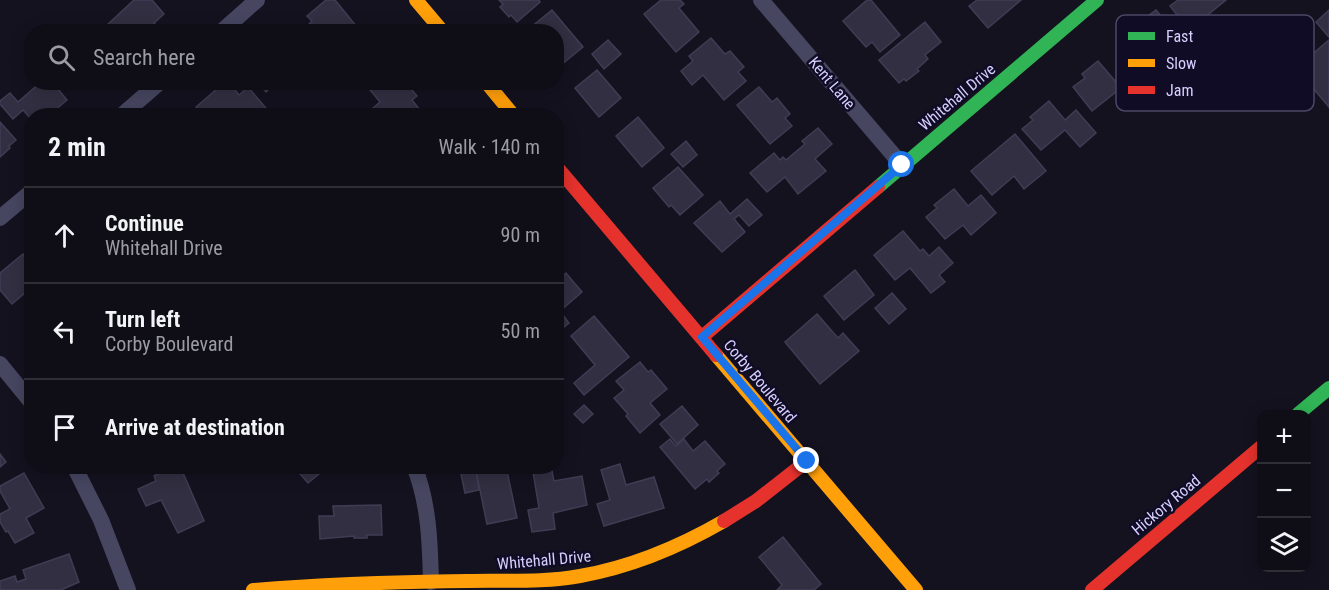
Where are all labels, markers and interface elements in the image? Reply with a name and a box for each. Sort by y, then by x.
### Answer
legend [1116,15,1314,111]
search box [24,24,564,90]
text: Fast [1166,27,1193,46]
icon: search [45,41,78,74]
text: Search here [93,45,195,70]
street label: Kent Lane [805,53,859,113]
text: Slow [1166,54,1196,73]
street label: Whitehall Drive [915,59,999,135]
text: Jam [1166,81,1193,100]
text: 2 min [48,132,106,162]
text: Walk · 140 m [439,135,540,159]
route start [888,151,914,177]
text: Continue [105,211,184,236]
icon: ahead [48,219,81,252]
text: 90 m [501,223,540,247]
text: Whitehall Drive [105,236,223,260]
text: Turn left [105,307,180,332]
icon: left [48,315,81,348]
text: 50 m [501,319,540,343]
text: Corby Boulevard [105,332,233,356]
street label: Corby Boulevard [720,336,800,426]
map controls [1257,410,1311,572]
button: + [1257,410,1311,464]
icon: arrive [48,411,81,444]
text: Arrive at destination [105,415,285,440]
route end [793,447,819,473]
button: − [1257,464,1311,518]
street label: Hickory Road [1128,471,1204,539]
button: layers [1257,518,1311,572]
street label: Whitehall Drive [496,546,592,574]

